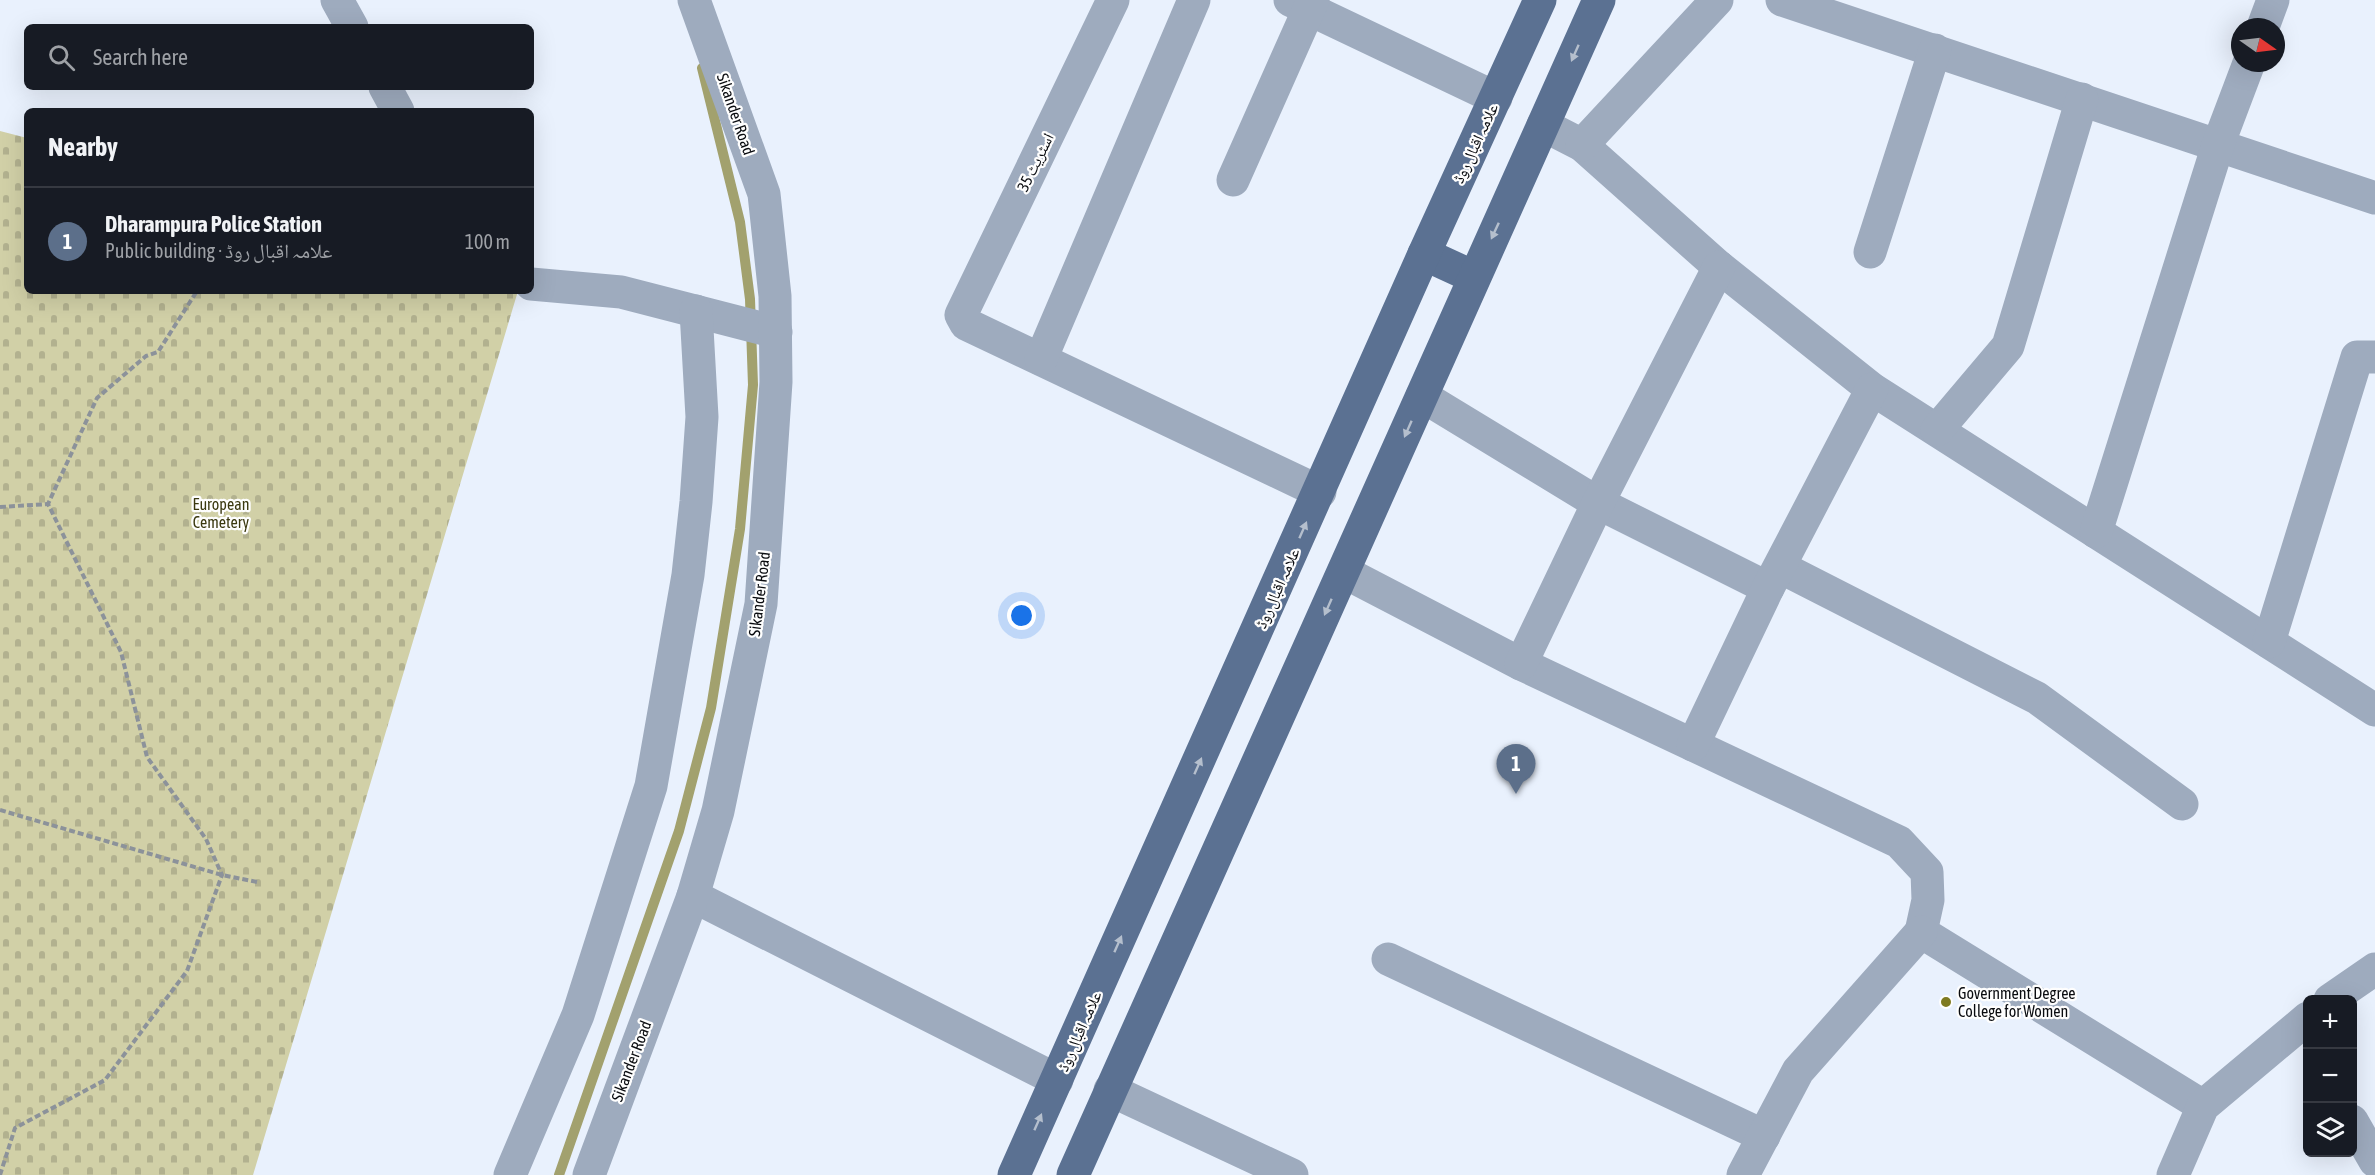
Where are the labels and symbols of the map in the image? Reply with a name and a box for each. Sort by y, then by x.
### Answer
north arrow [2231,18,2285,72]
one-way arrow [1570,45,1580,63]
street label: Sikander Road [714,71,758,157]
street label: علامہ اقبال روڈ [1449,100,1503,187]
street label: اسٹریٹ 35 [1013,130,1058,194]
one-way arrow [1490,223,1499,240]
one-way arrow [1403,420,1412,437]
park label: European Cemetery [193,495,250,532]
one-way arrow [1298,521,1308,539]
street label: علامہ اقبال روڈ [1251,545,1305,632]
street label: Sikander Road [745,551,773,637]
one-way arrow [1324,598,1333,615]
your location [1007,601,1036,630]
pin: 1 [1496,744,1536,794]
one-way arrow [1193,757,1202,774]
one-way arrow [1113,934,1123,952]
place label: Government Degree College for Women [1958,984,2076,1021]
street label: علامہ اقبال روڈ [1053,988,1107,1075]
marker: Government Degree College for Women [1939,995,1953,1009]
street label: Sikander Road [607,1018,655,1104]
one-way arrow [1033,1112,1043,1130]

